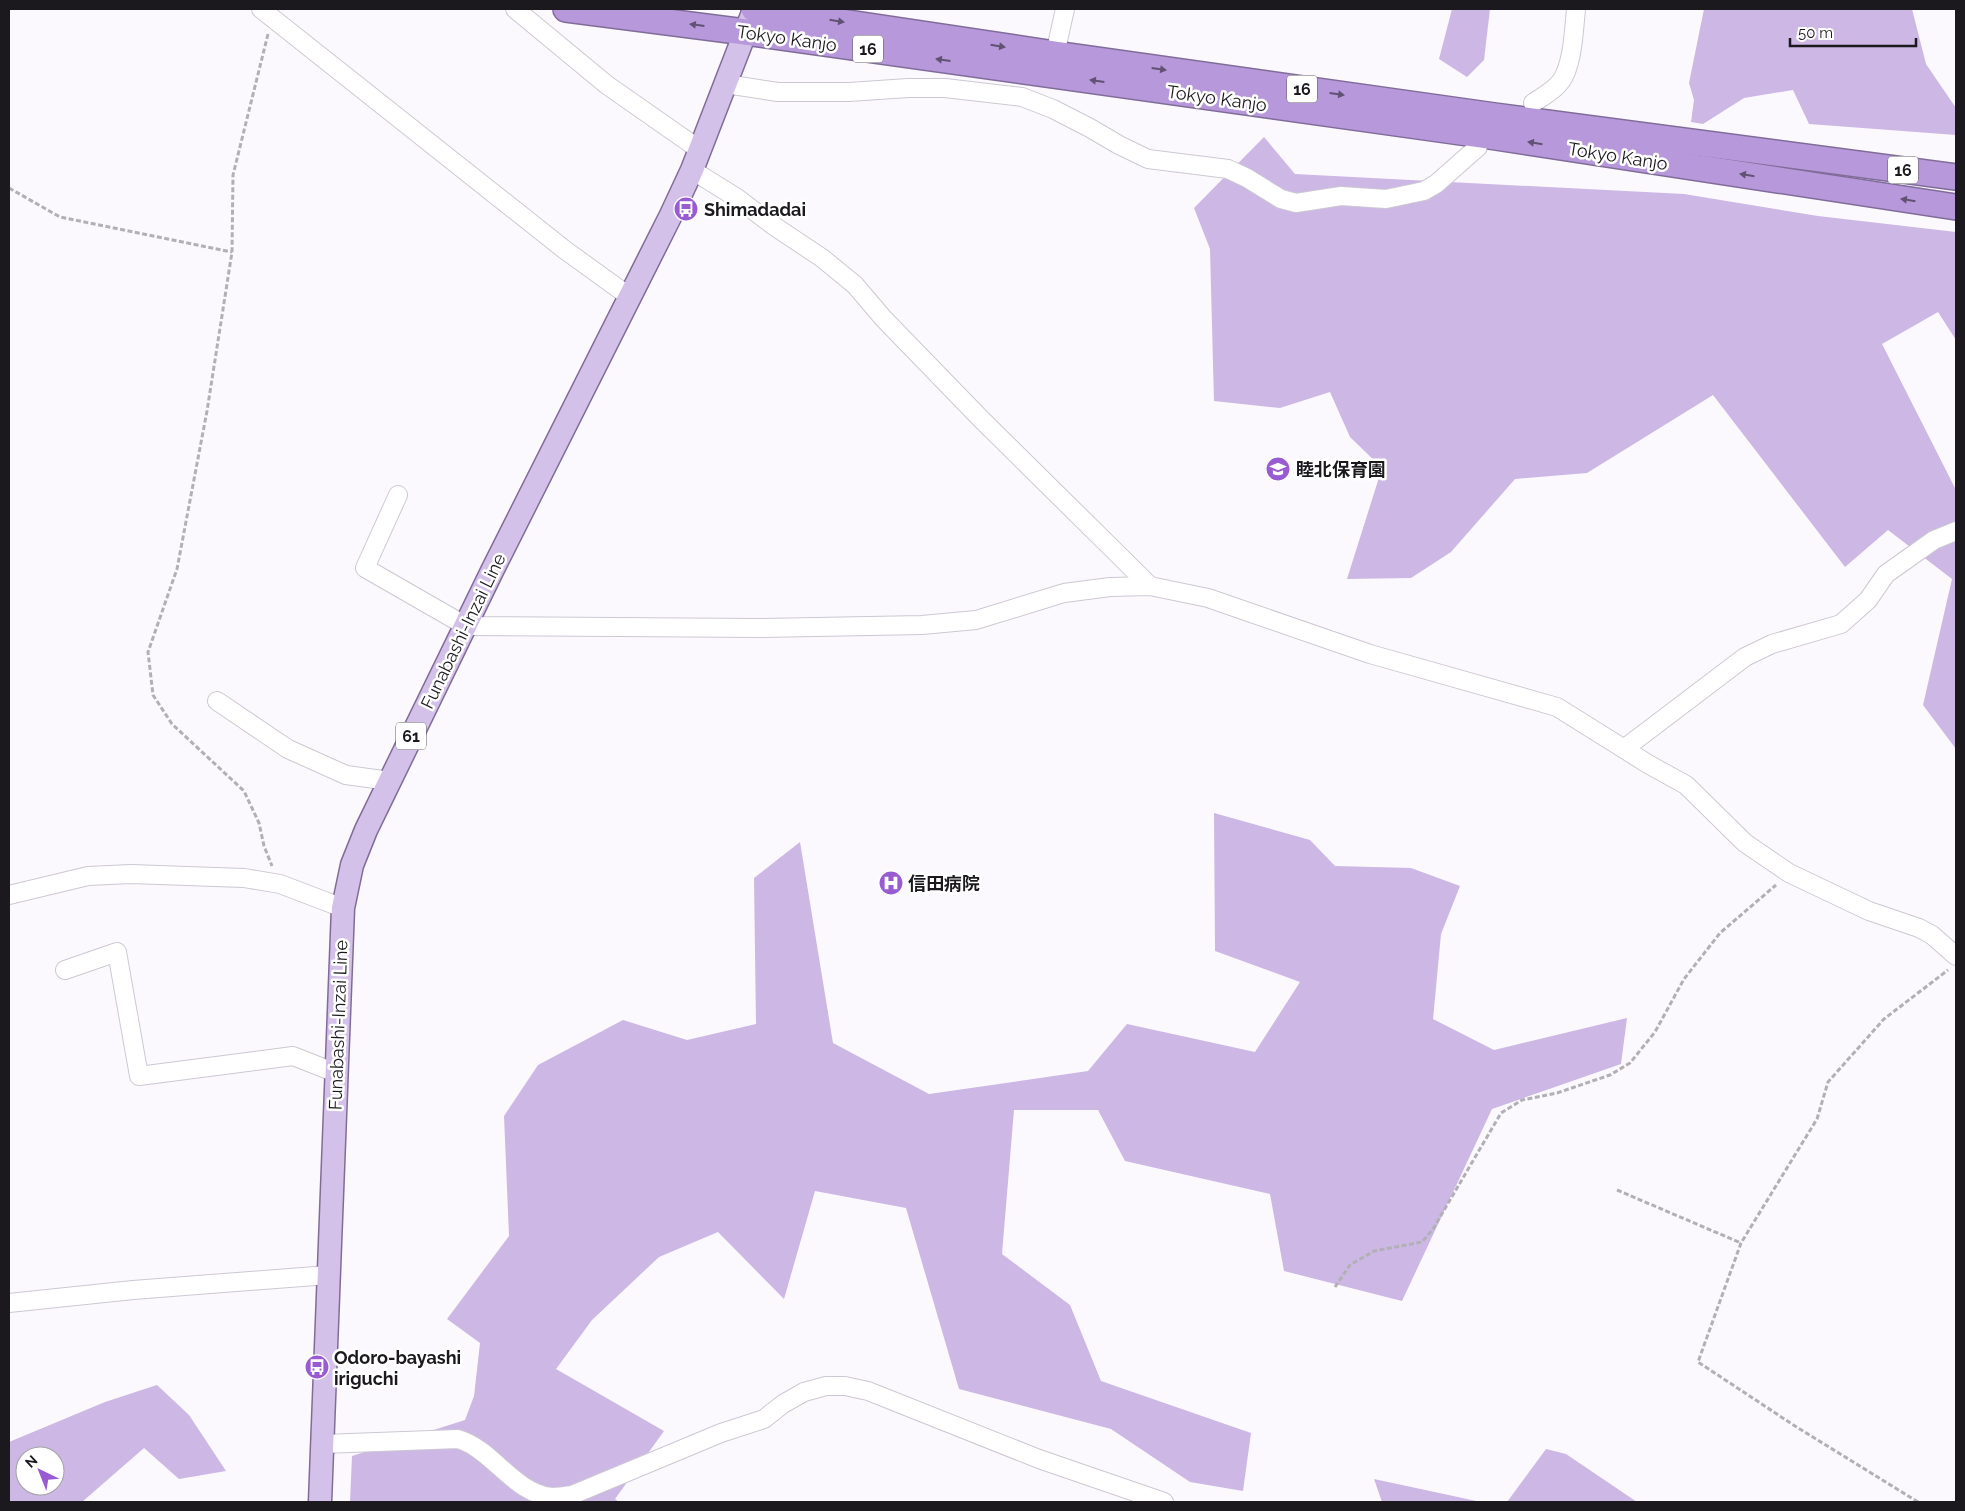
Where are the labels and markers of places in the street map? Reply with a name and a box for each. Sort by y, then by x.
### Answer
bus stop icon: Shimadadai [673,196,699,222]
place label: Shimadadai [704,199,806,220]
school or university icon: 睦北保育園 [1265,456,1291,482]
place label: 睦北保育園 [1296,459,1386,480]
hospital icon: 信田病院 [878,870,904,896]
place label: 信田病院 [908,873,980,894]
place label: Odoro-bayashi iriguchi [334,1347,461,1389]
bus stop icon: Odoro-bayashi iriguchi [304,1354,330,1380]

